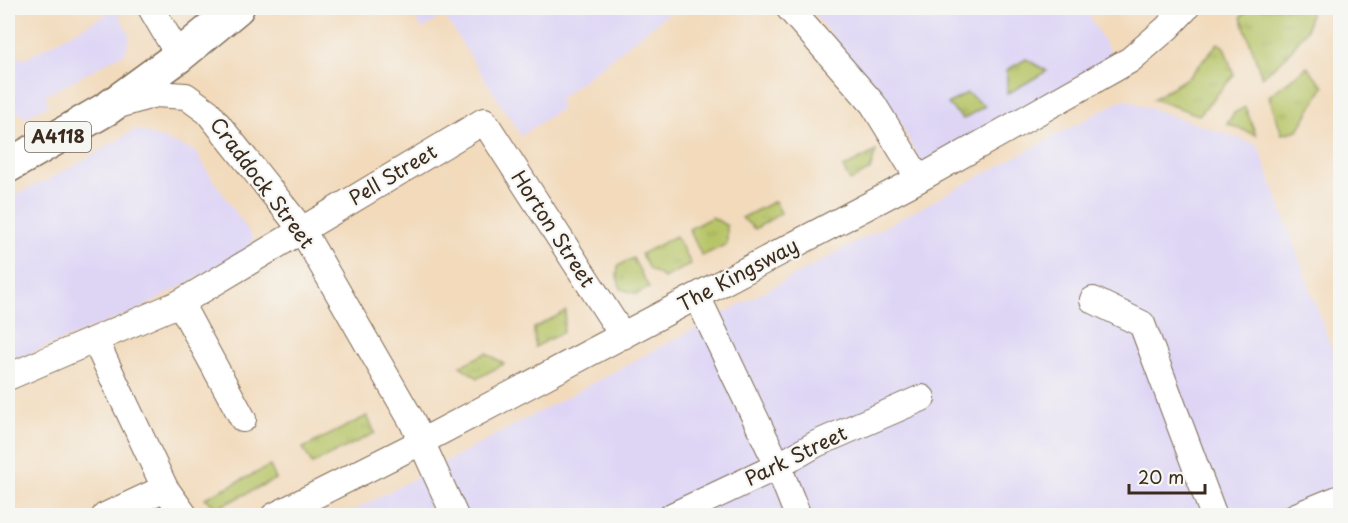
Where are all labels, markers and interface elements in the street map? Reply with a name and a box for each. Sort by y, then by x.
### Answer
street label: Craddock Street [203,110,322,254]
road number: A4118 [25,122,91,152]
street label: Pell Street [343,136,442,212]
street label: Horton Street [505,164,603,293]
street label: The Kingsway [672,230,803,319]
street label: Park Street [739,417,852,493]
scale bar [1129,457,1206,495]
text: 20 m [1138,463,1184,490]

